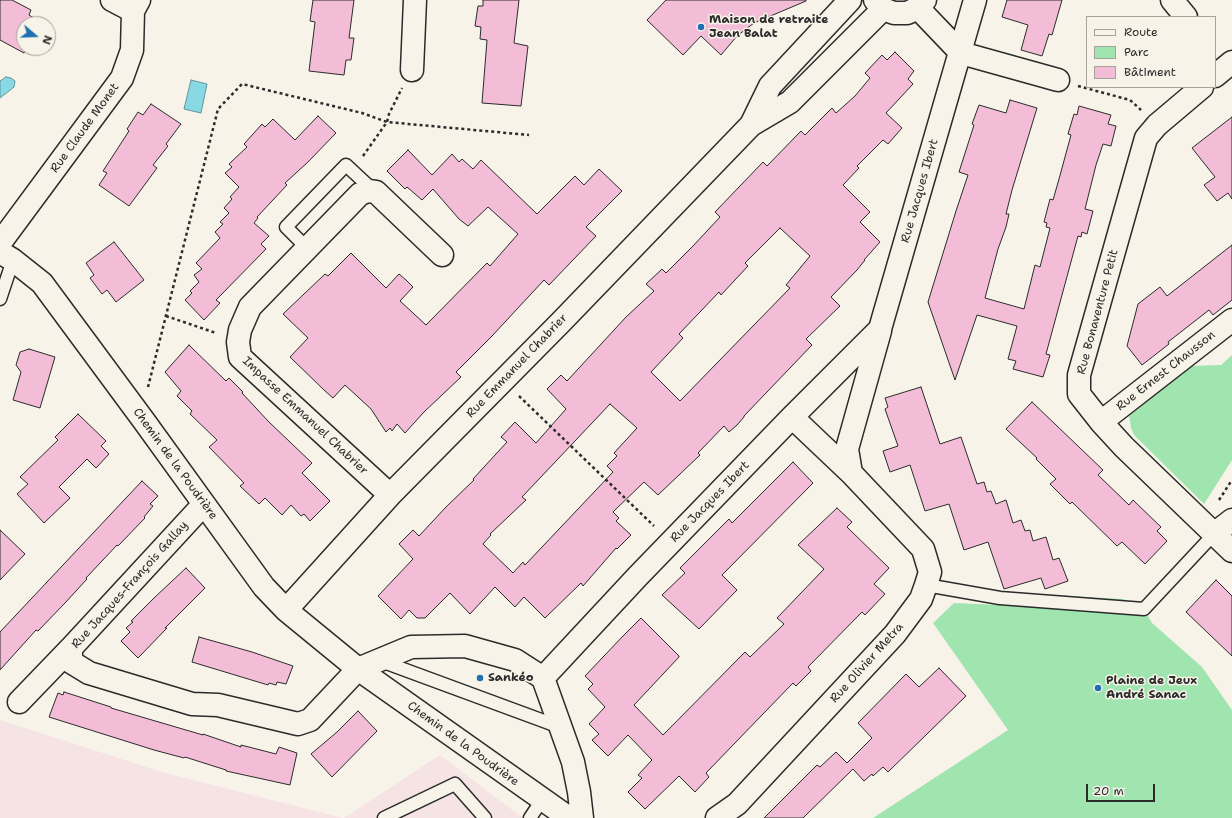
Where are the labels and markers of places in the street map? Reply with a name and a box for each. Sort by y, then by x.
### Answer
place label: Maison de retraite Jean Balat [709,13,828,41]
marker: Maison de retraite Jean Balat [696,22,706,32]
place label: Sankéo [488,671,534,685]
marker: Sankéo [475,673,485,683]
place label: Plaine de Jeux André Sanac [1106,674,1197,702]
marker: Plaine de Jeux André Sanac [1093,683,1103,693]

